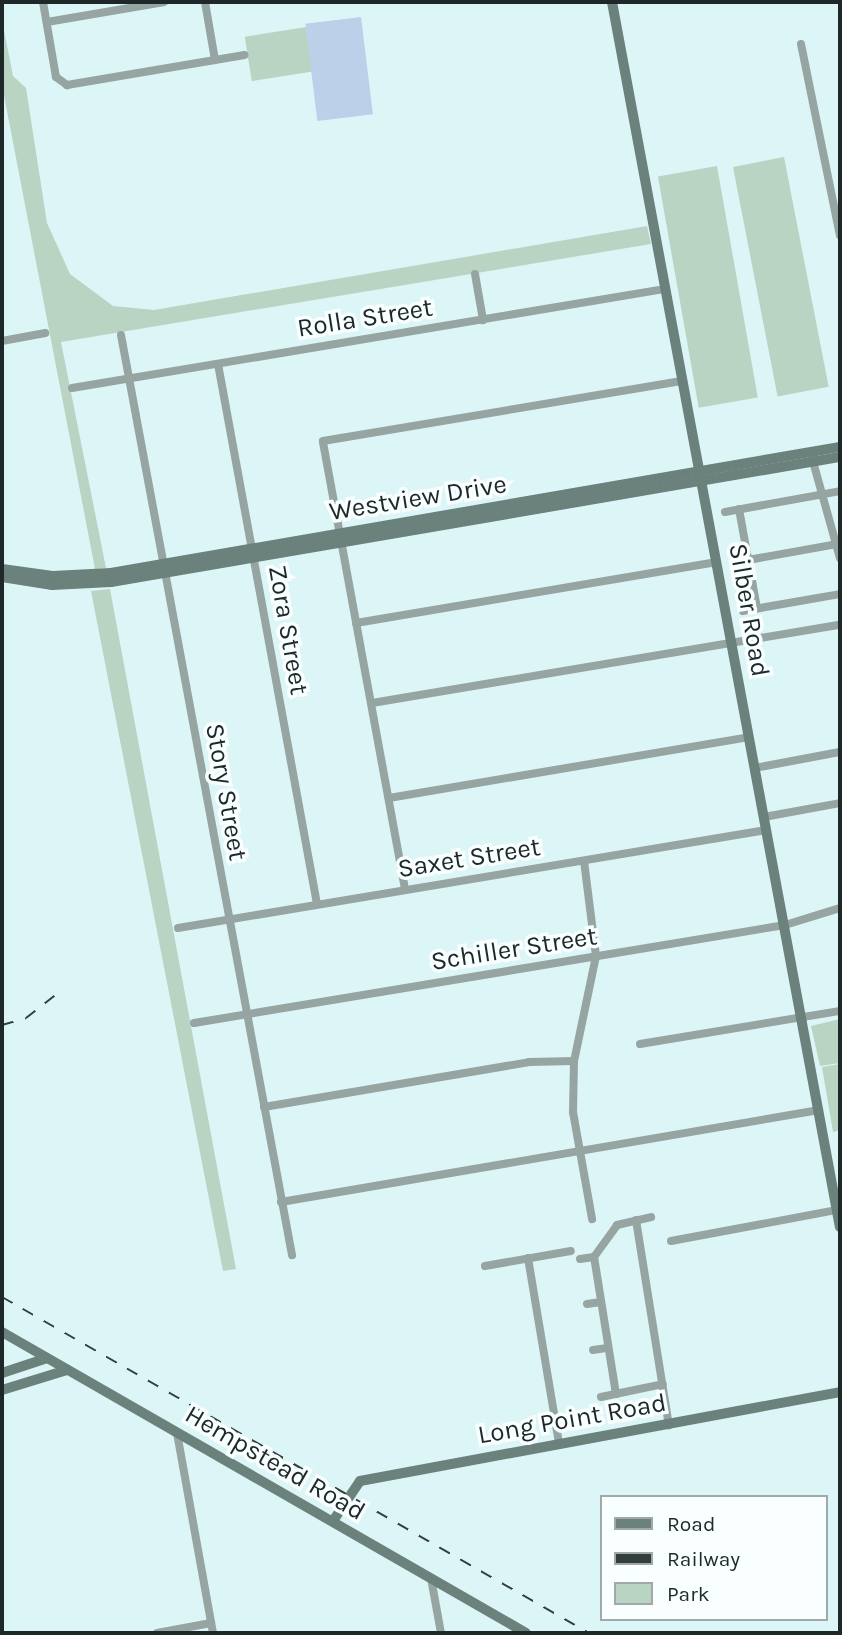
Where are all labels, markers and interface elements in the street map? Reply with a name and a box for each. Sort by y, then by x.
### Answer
street label: Rolla Street [295,292,435,344]
street label: Westview Drive [327,469,509,527]
street label: Silber Road [722,541,776,679]
street label: Zora Street [261,563,315,697]
street label: Story Street [199,721,253,863]
street label: Saxet Street [395,831,543,885]
street label: Schiller Street [429,920,599,978]
street label: Long Point Road [475,1387,669,1451]
street label: Hempstead Road [179,1399,371,1527]
legend [600,1495,828,1621]
text: Road [667,1512,715,1536]
text: Railway [667,1547,740,1571]
text: Park [667,1582,710,1606]

